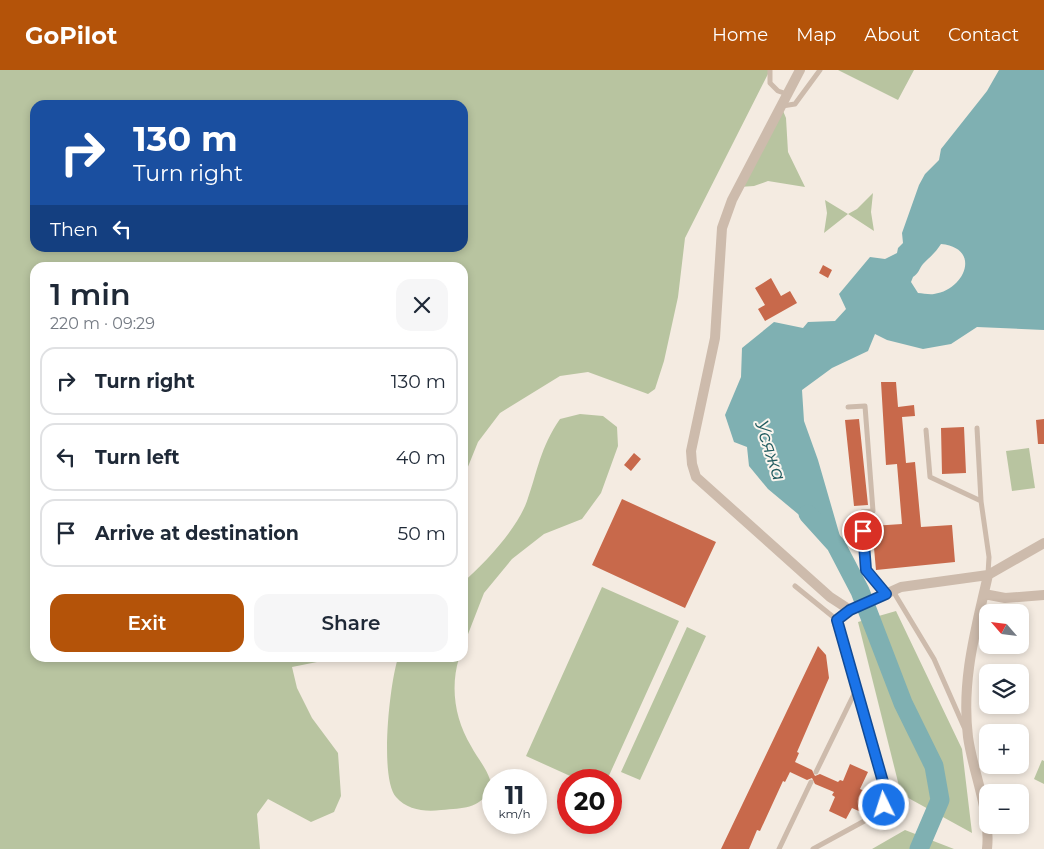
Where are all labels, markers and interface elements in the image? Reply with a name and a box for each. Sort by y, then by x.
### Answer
text: GoPilot [25,21,117,50]
text: Home [712,24,768,46]
text: Map [796,24,836,46]
text: About [864,24,920,46]
text: Contact [948,24,1019,46]
text: 130 m [133,117,238,160]
icon: right [50,120,115,185]
text: Turn right [133,160,243,187]
icon: left [108,215,136,243]
text: Then [50,218,98,241]
text: 1 min [50,276,131,313]
button: close [396,279,448,331]
text: 220 m · 09:29 [50,314,155,333]
icon: right [52,367,80,395]
text: Turn right [95,370,195,393]
text: 130 m [391,370,446,393]
water label: Усяжа [750,417,791,483]
icon: left [52,443,80,471]
text: Turn left [95,446,180,469]
text: 40 m [396,446,446,469]
pin [842,510,884,552]
icon: arrive [849,517,877,545]
icon: arrive [52,519,80,547]
text: Arrive at destination [95,522,299,545]
text: 50 m [398,522,446,545]
button: Exit [50,594,244,652]
button: Share [254,594,448,652]
north arrow [979,604,1029,654]
map controls [979,604,1029,834]
button: layers [979,664,1029,714]
button: + [979,724,1029,774]
speed limit sign: 20 [557,769,622,834]
position arrow [857,778,909,830]
text: 11 [505,780,524,810]
button: − [979,784,1029,834]
text: km/h [498,806,531,821]

